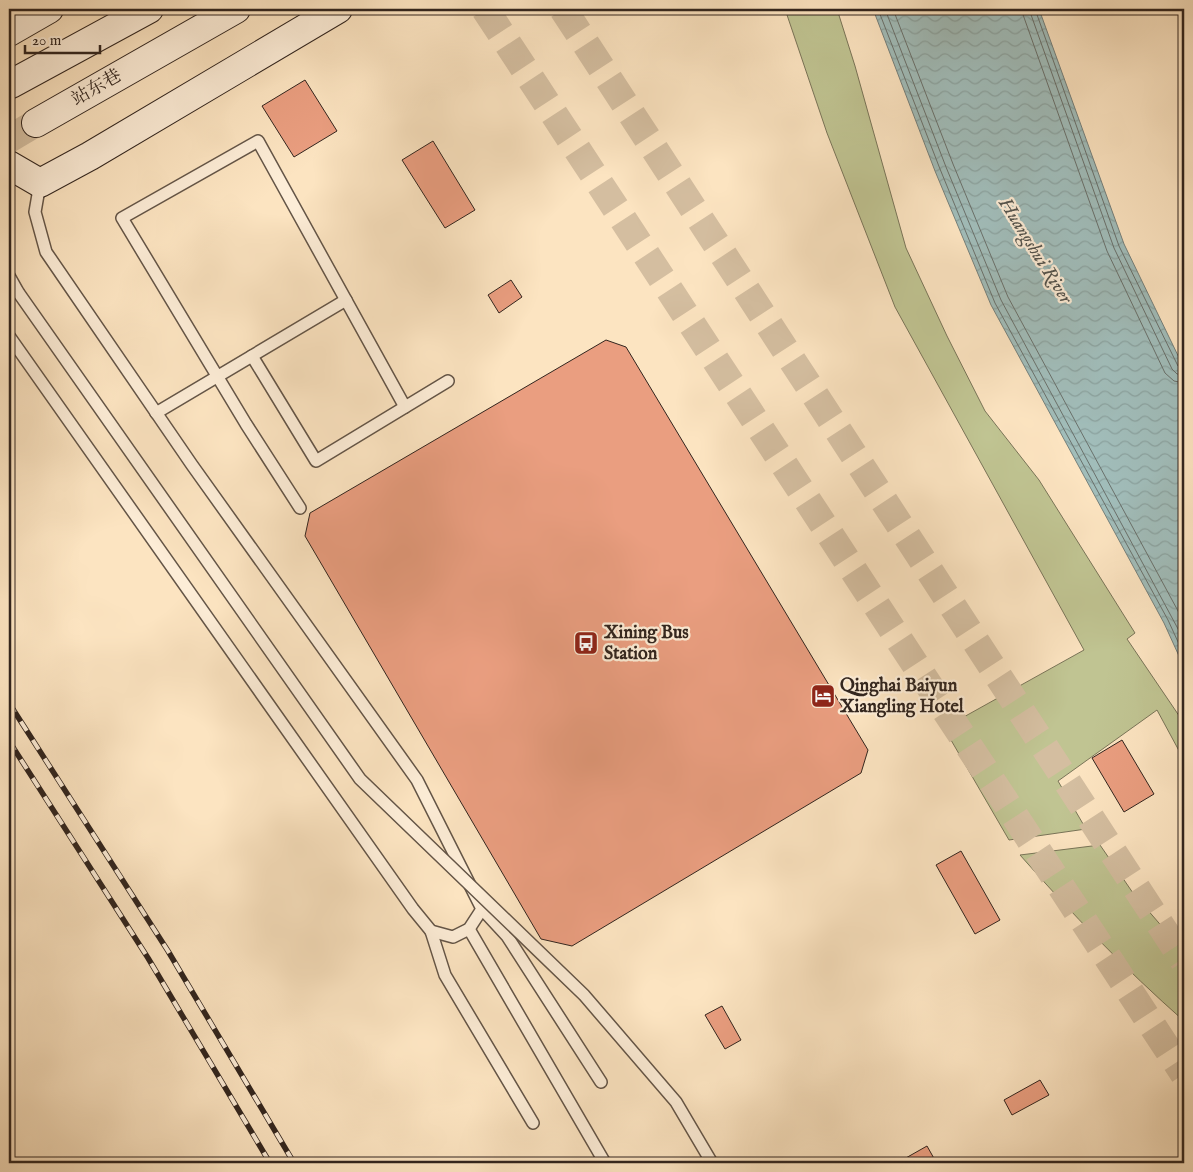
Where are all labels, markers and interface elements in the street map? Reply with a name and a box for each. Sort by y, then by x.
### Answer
scale bar [25,22,100,54]
text: 20 m [32,31,62,50]
street label: 站东巷 [68,65,126,111]
water label: Huangshui River [992,193,1078,310]
place label: Xining Bus Station [603,622,689,666]
bus stop icon: Xining Bus Station [573,630,599,656]
place label: Qinghai Baiyun Xiangling Hotel [839,675,965,719]
hotel icon: Qinghai Baiyun Xiangling Hotel [810,683,836,709]

